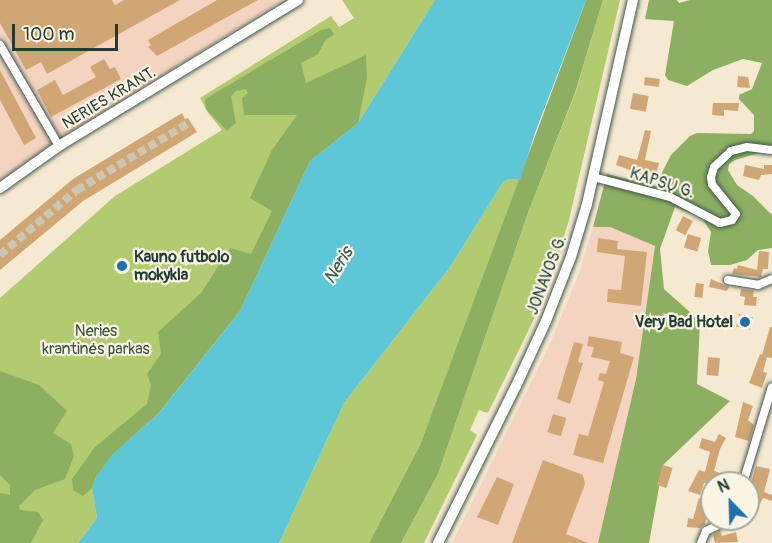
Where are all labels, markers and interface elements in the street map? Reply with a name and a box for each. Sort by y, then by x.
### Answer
scale bar [15,12,122,50]
text: 100 m [23,23,75,46]
street label: NERIES KRANT. [59,63,159,133]
street label: KAPSŲ G. [627,164,697,202]
street label: JONAVOS G. [523,233,571,317]
water label: Neris [320,244,358,288]
place label: Kauno futbolo mokykla [134,247,229,285]
marker: Kauno futbolo mokykla [115,259,129,273]
place label: Very Bad Hotel [635,312,733,332]
marker: Very Bad Hotel [738,315,752,329]
park label: Neries krantinės parkas [42,321,150,359]
north arrow [700,471,760,531]
text: N [715,475,733,498]

